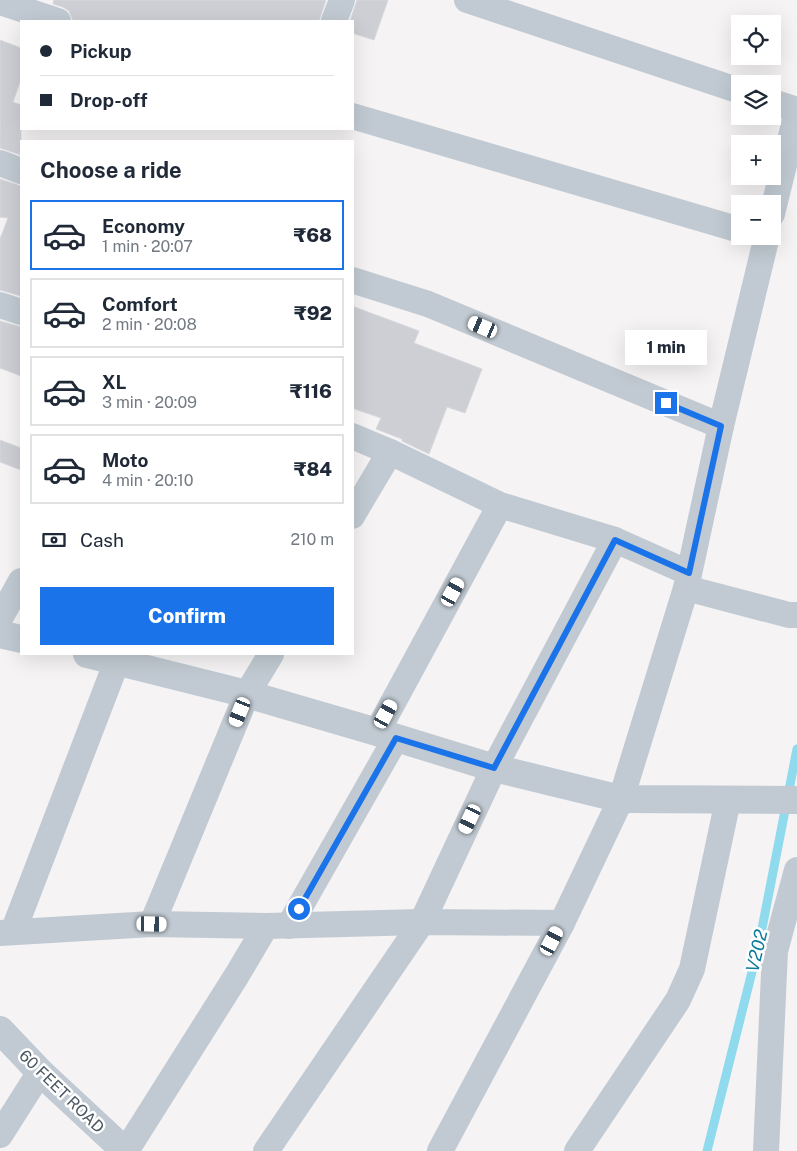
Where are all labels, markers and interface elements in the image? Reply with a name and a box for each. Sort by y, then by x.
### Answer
map controls [731,15,781,245]
button: locate [731,15,781,65]
text: Pickup [70,40,132,62]
button: layers [731,75,781,125]
text: Drop-off [70,89,147,111]
button: + [731,135,781,185]
text: Choose a ride [40,157,182,183]
button: − [731,195,781,245]
icon: car [42,213,87,258]
text: Economy [102,215,185,237]
text: ₹68 [293,224,332,246]
text: 1 min · 20:07 [102,237,193,256]
icon: car [42,291,87,336]
text: Comfort [102,293,178,315]
text: ₹92 [294,302,332,324]
car [466,314,499,340]
text: 2 min · 20:08 [102,315,197,334]
callout: 1 min [625,330,707,366]
text: 1 min [646,338,686,357]
icon: car [42,369,87,414]
text: XL [102,371,127,393]
text: ₹116 [290,380,332,402]
route end [655,392,677,414]
text: 3 min · 20:09 [102,393,197,412]
icon: car [42,447,87,492]
text: Moto [102,449,148,471]
text: ₹84 [294,458,332,480]
text: 4 min · 20:10 [102,471,194,490]
icon: cash [40,526,68,554]
text: Cash [80,529,124,551]
text: 210 m [290,530,334,549]
car [439,575,466,609]
button: Confirm [40,587,334,645]
car [227,695,252,729]
car [372,697,399,731]
car [456,802,483,836]
route start [288,898,310,920]
car [136,916,167,932]
car [538,924,565,958]
water label: V202 [741,927,772,974]
street label: 60 FEET ROAD [15,1046,108,1137]

